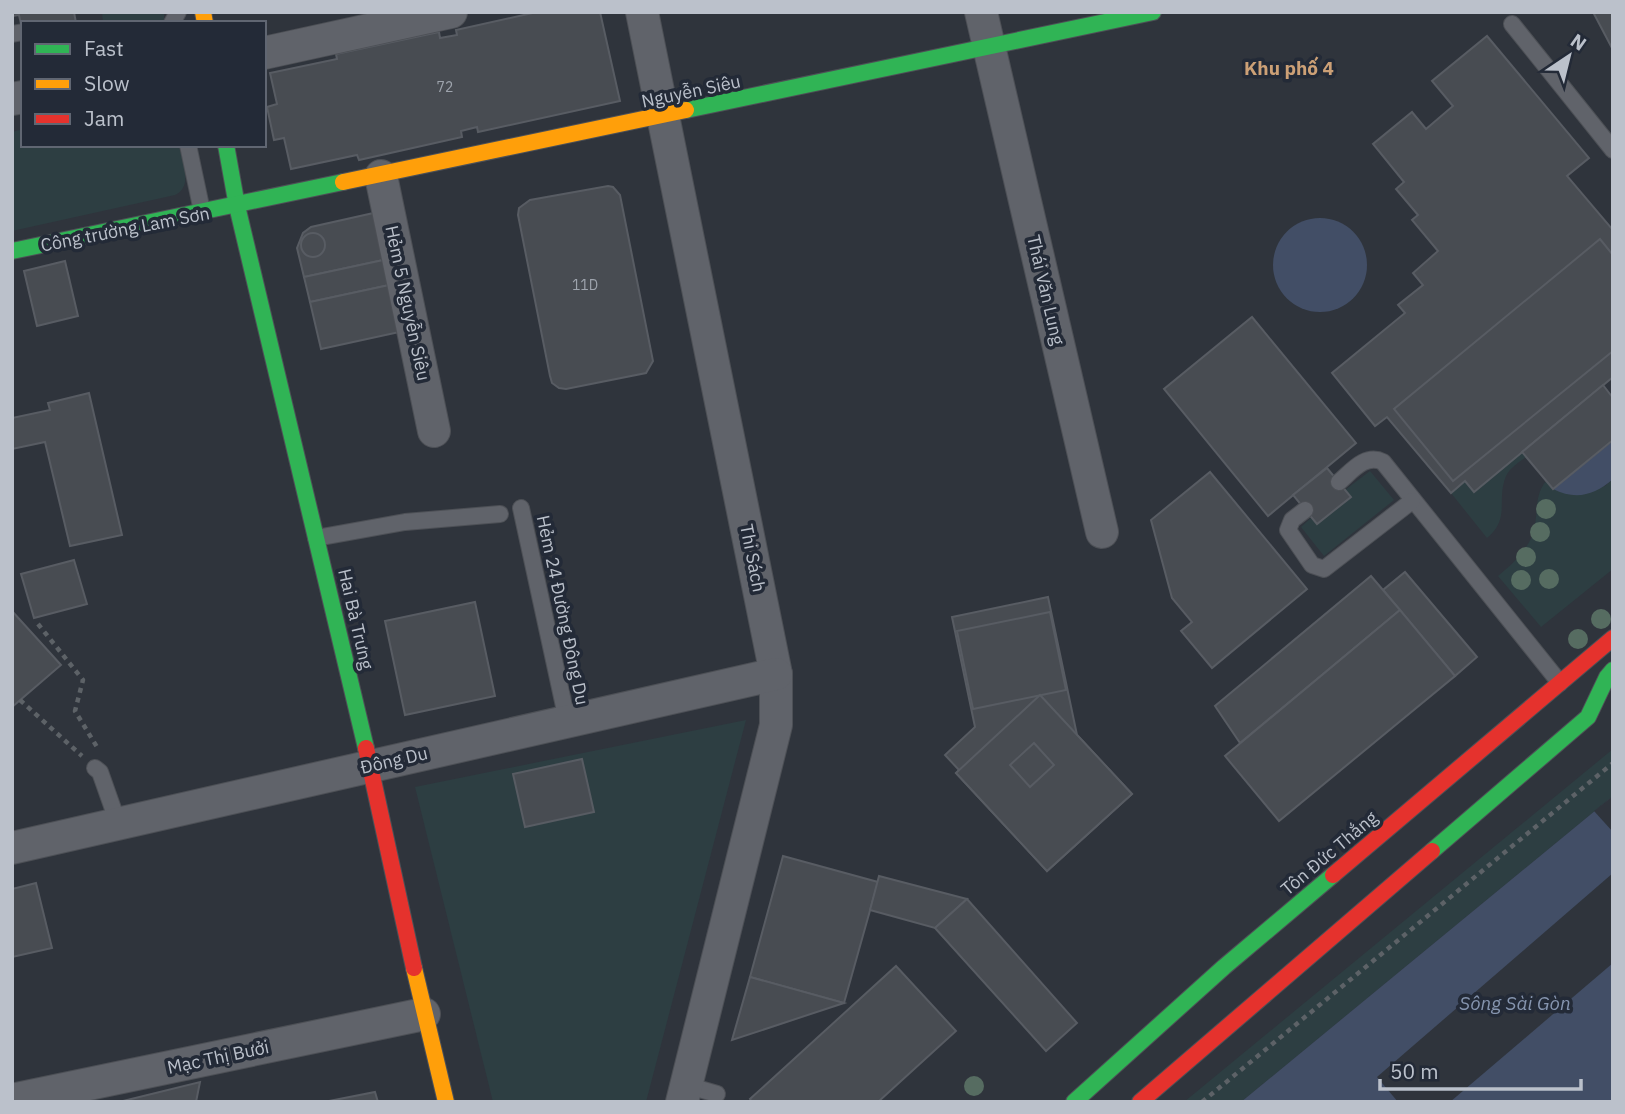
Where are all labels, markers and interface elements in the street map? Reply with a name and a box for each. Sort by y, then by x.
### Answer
legend [21,21,266,147]
north arrow [1534,21,1604,91]
text: N [1566,28,1591,56]
text: Fast [84,34,124,62]
district label: Khu phố 4 [1244,56,1334,80]
text: Slow [84,69,130,97]
street label: Nguyễn Siêu [639,69,743,113]
house number: 72 [437,78,453,96]
text: Jam [84,104,124,132]
street label: Công trường Lam Sơn [38,201,212,257]
street label: Hẻm 5 Nguyễn Siêu [380,223,436,383]
street label: Thái Văn Lung [1022,233,1070,348]
house number: 11D [572,276,598,294]
street label: Hẻm 24 Đường Đông Du [532,513,594,707]
street label: Thi Sách [735,522,771,594]
street label: Hai Bà Trưng [333,566,379,672]
street label: Đông Du [358,741,430,779]
street label: Tôn Đức Thắng [1276,806,1382,900]
water label: Sông Sài Gòn [1459,991,1571,1015]
street label: Mạc Thị Bưởi [165,1035,271,1079]
scale bar [1380,1048,1581,1092]
text: 50 m [1390,1057,1439,1085]

